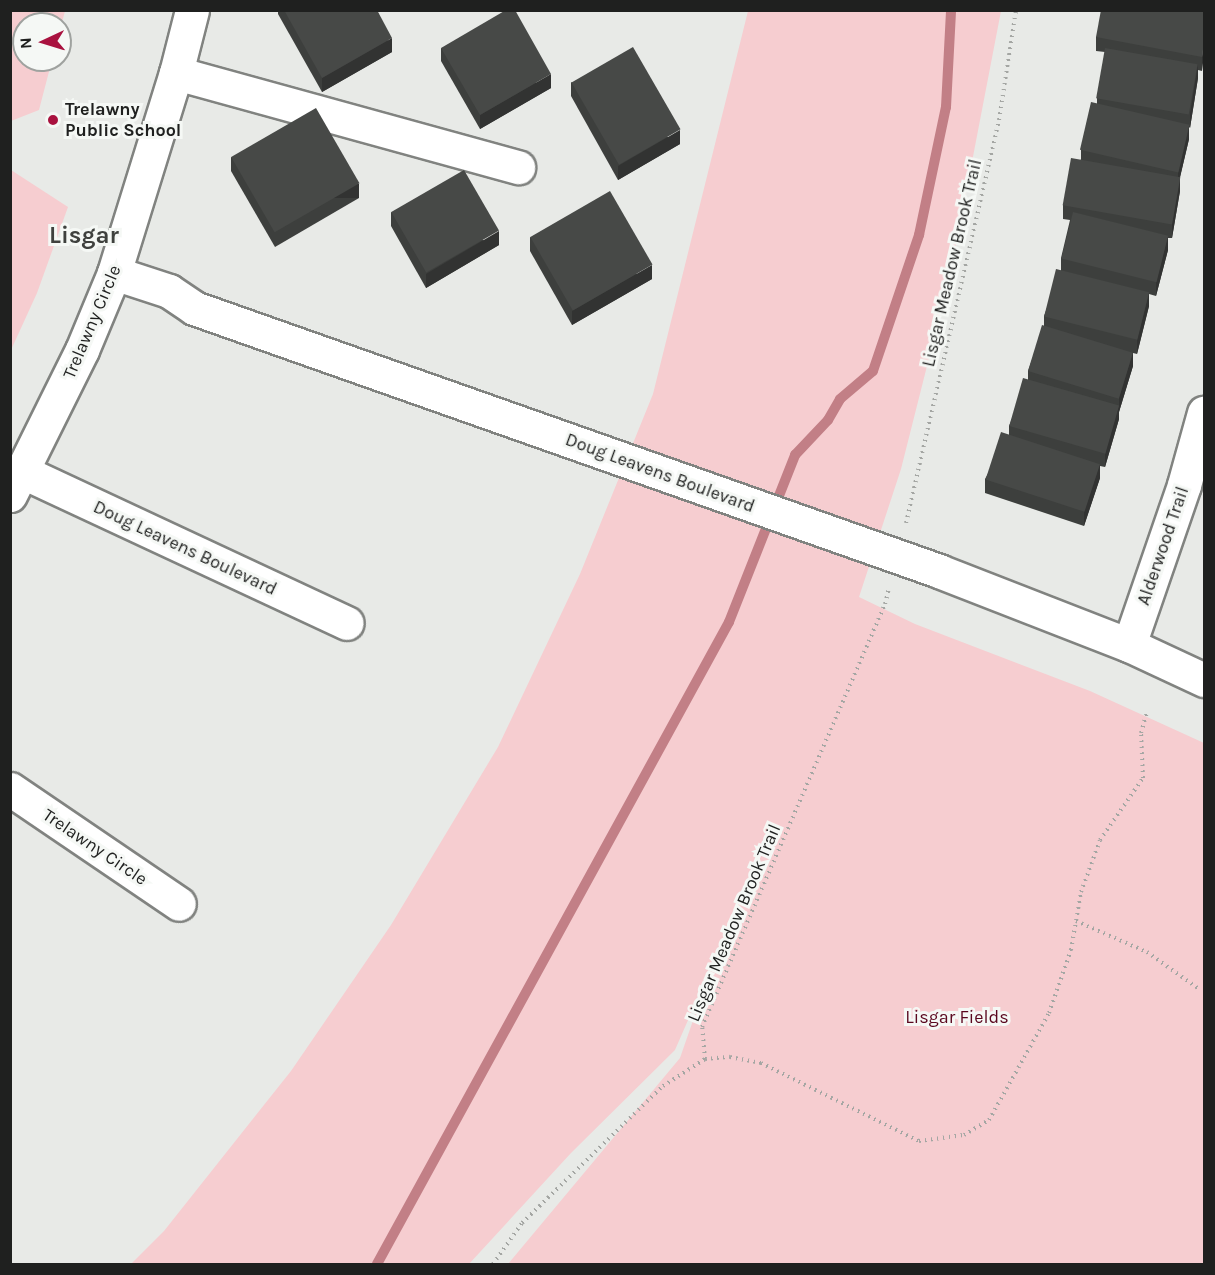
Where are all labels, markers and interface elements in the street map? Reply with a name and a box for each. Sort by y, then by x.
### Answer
north arrow [12,12,72,72]
text: N [16,37,35,50]
place label: Trelawny Public School [65,99,181,142]
marker: Trelawny Public School [46,113,60,127]
street label: Lisgar Meadow Brook Trail [918,157,986,369]
district label: Lisgar [49,222,119,250]
street label: Trelawny Circle [58,262,126,382]
street label: Doug Leavens Boulevard [562,429,758,517]
street label: Alderwood Trail [1133,484,1193,608]
street label: Doug Leavens Boulevard [90,496,280,600]
street label: Trelawny Circle [39,804,151,890]
street label: Lisgar Meadow Brook Trail [683,821,785,1025]
park label: Lisgar Fields [905,1006,1009,1028]

